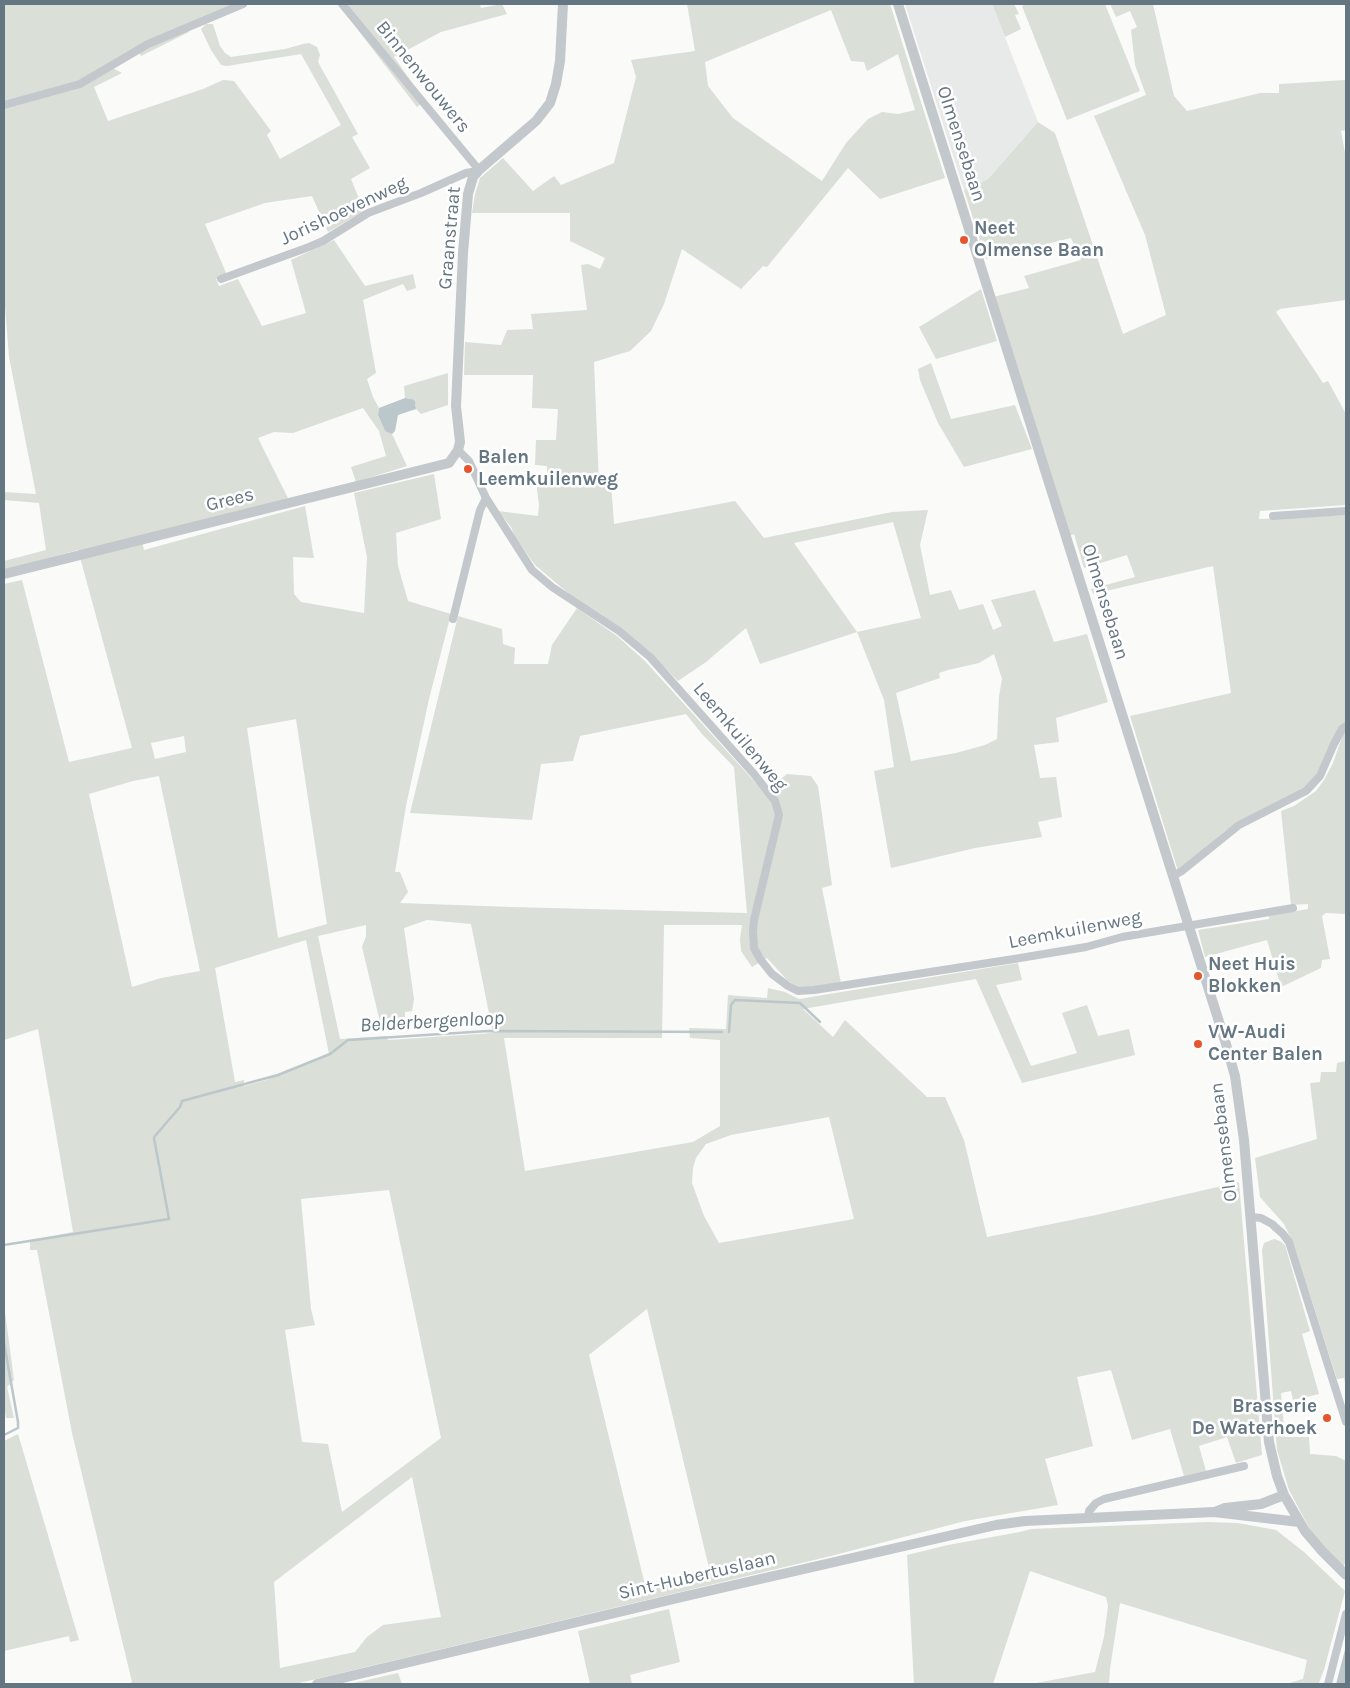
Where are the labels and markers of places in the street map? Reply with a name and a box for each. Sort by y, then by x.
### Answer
place label: Neet Olmense Baan [974,218,1104,262]
marker: Neet Olmense Baan [958,234,970,246]
place label: Balen Leemkuilenweg [478,447,618,491]
marker: Balen Leemkuilenweg [462,463,474,475]
place label: Neet Huis Blokken [1208,954,1296,998]
marker: Neet Huis Blokken [1192,970,1204,982]
place label: VW-Audi Center Balen [1208,1022,1323,1066]
marker: VW-Audi Center Balen [1192,1038,1204,1050]
place label: Brasserie De Waterhoek [1192,1396,1317,1440]
marker: Brasserie De Waterhoek [1321,1412,1333,1424]

